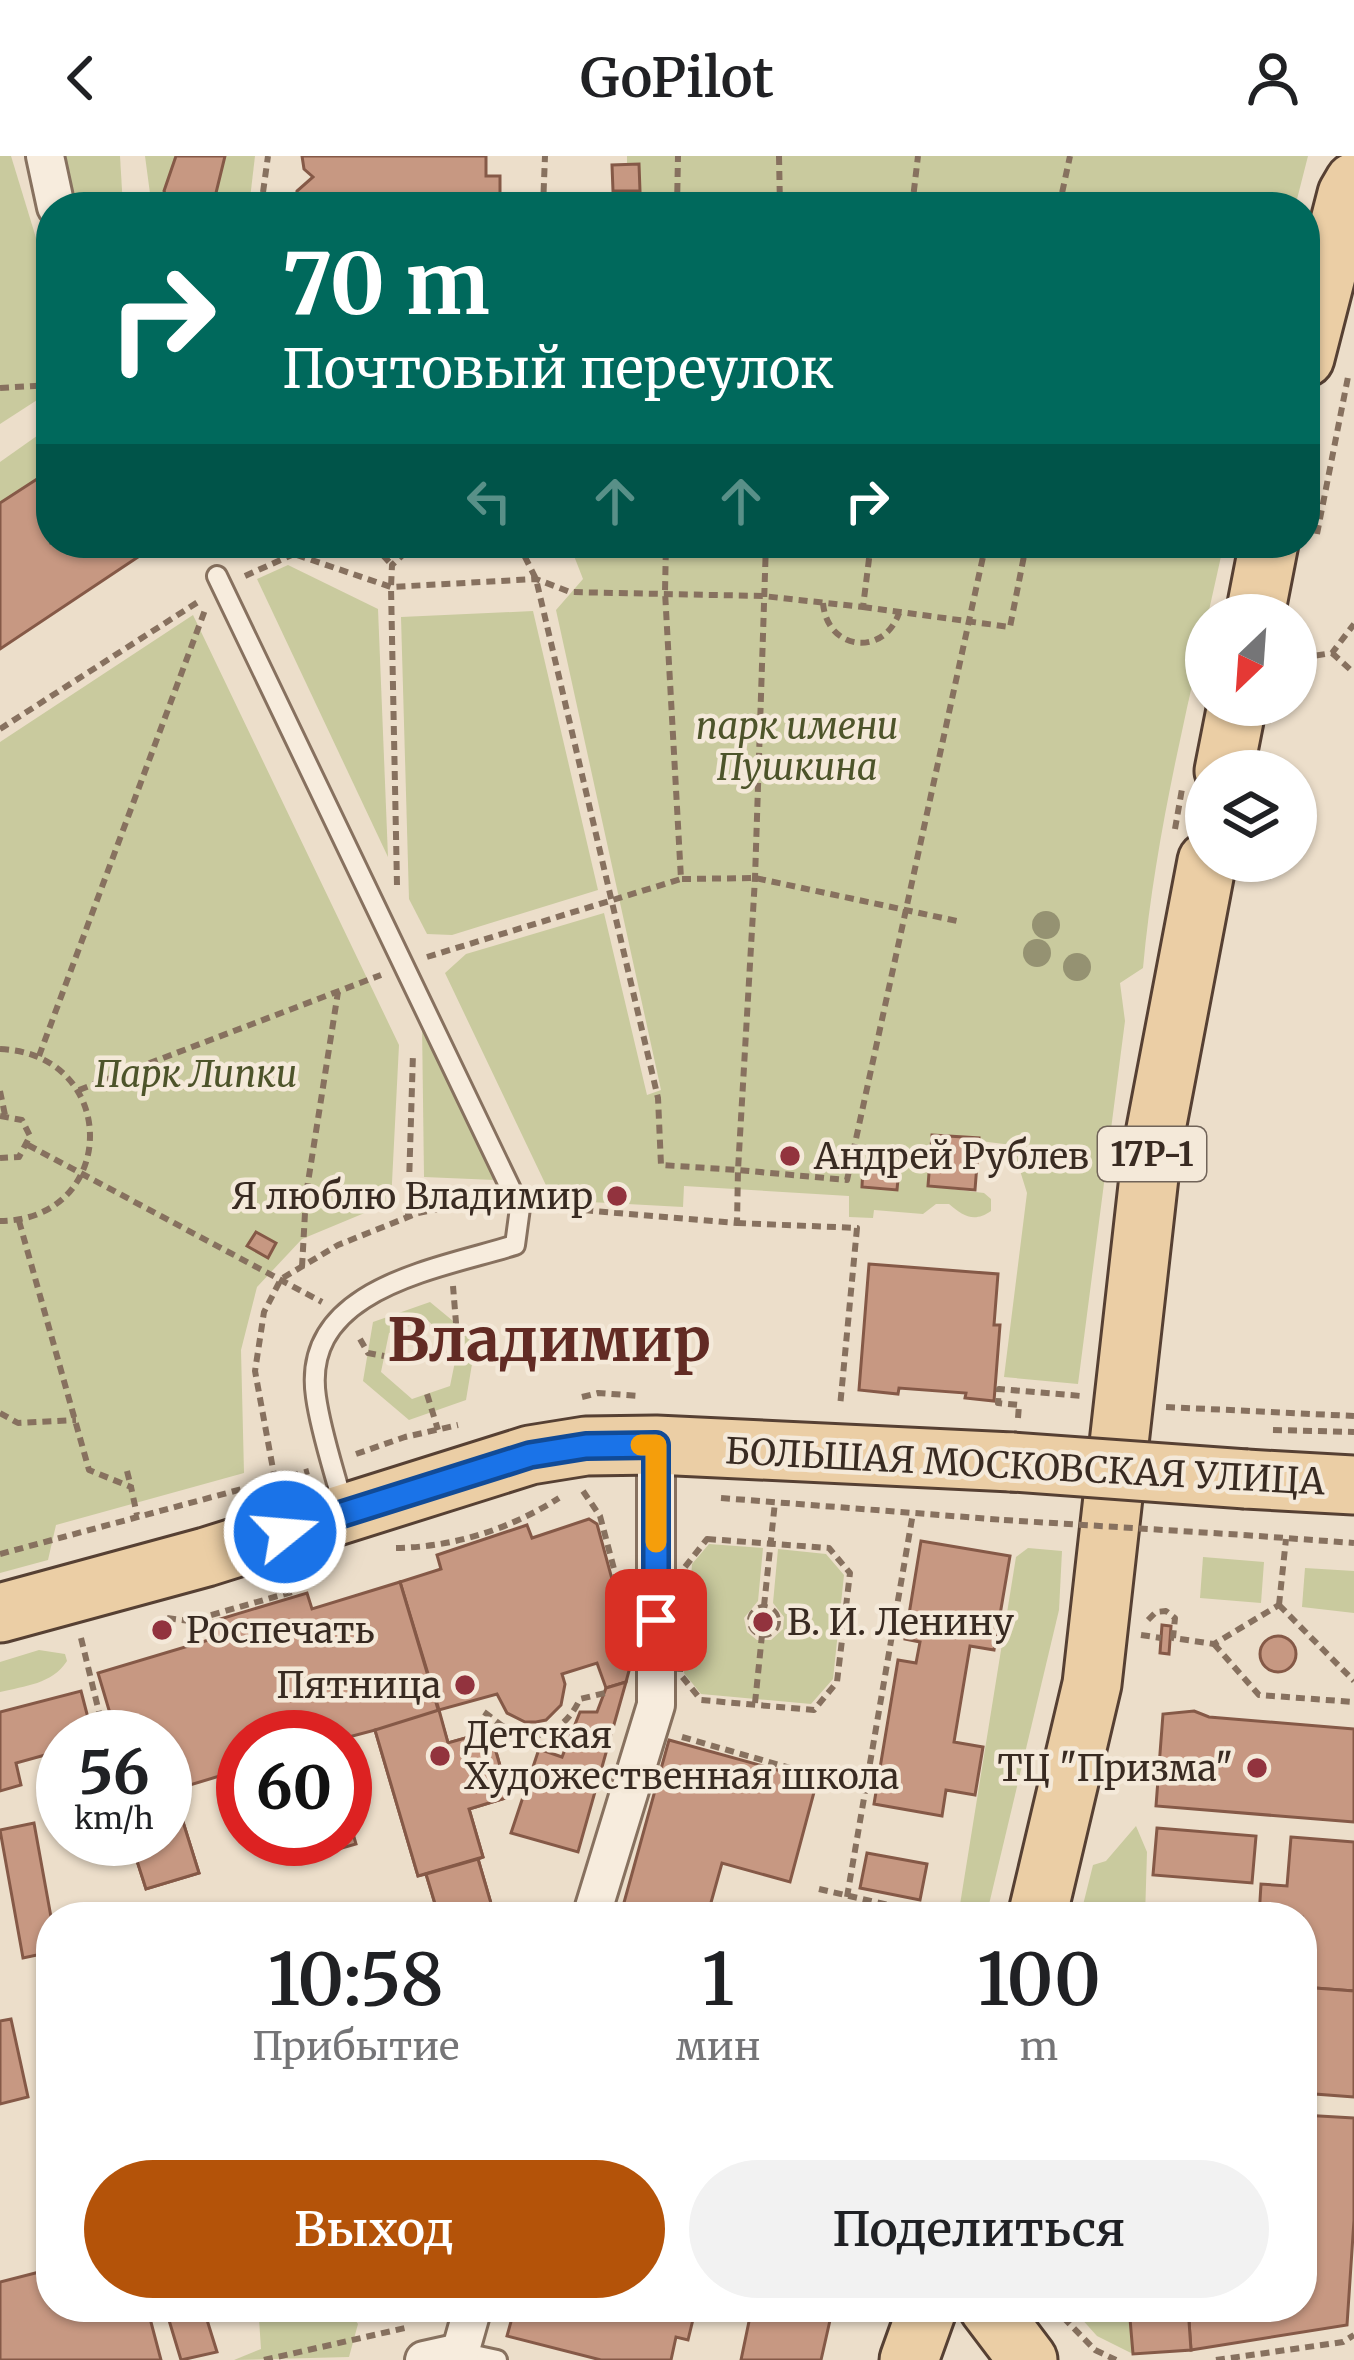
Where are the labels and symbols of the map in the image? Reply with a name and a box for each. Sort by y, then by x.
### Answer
north arrow [1185,594,1317,726]
park label: парк имени Пушкина [696,704,898,790]
park label: Парк Липки [95,1052,297,1097]
road number: 17Р-1 [1098,1127,1206,1181]
place label: Андрей Рублев [813,1134,1089,1179]
marker: Андрей Рублев [777,1143,803,1169]
place label: Я люблю Владимир [232,1174,593,1219]
marker: Я люблю Владимир [604,1183,630,1209]
district label: Владимир [387,1302,711,1377]
street label: БОЛЬШАЯ МОСКОВСКАЯ УЛИЦА [724,1428,1327,1505]
position arrow [222,1469,348,1595]
pin [605,1569,707,1671]
place label: В. И. Ленину [787,1600,1014,1645]
place label: Роспечать [186,1608,375,1653]
marker: В. И. Ленину [750,1609,776,1635]
marker: Роспечать [149,1617,175,1643]
place label: Пятница [276,1663,441,1708]
marker: Пятница [452,1672,478,1698]
speed limit sign: 60 [216,1710,372,1866]
place label: Детская Художественная школа [464,1713,899,1799]
marker: Детская Художественная школа [427,1743,453,1769]
place label: ТЦ "Призма" [997,1746,1233,1791]
marker: ТЦ "Призма" [1244,1755,1270,1781]

